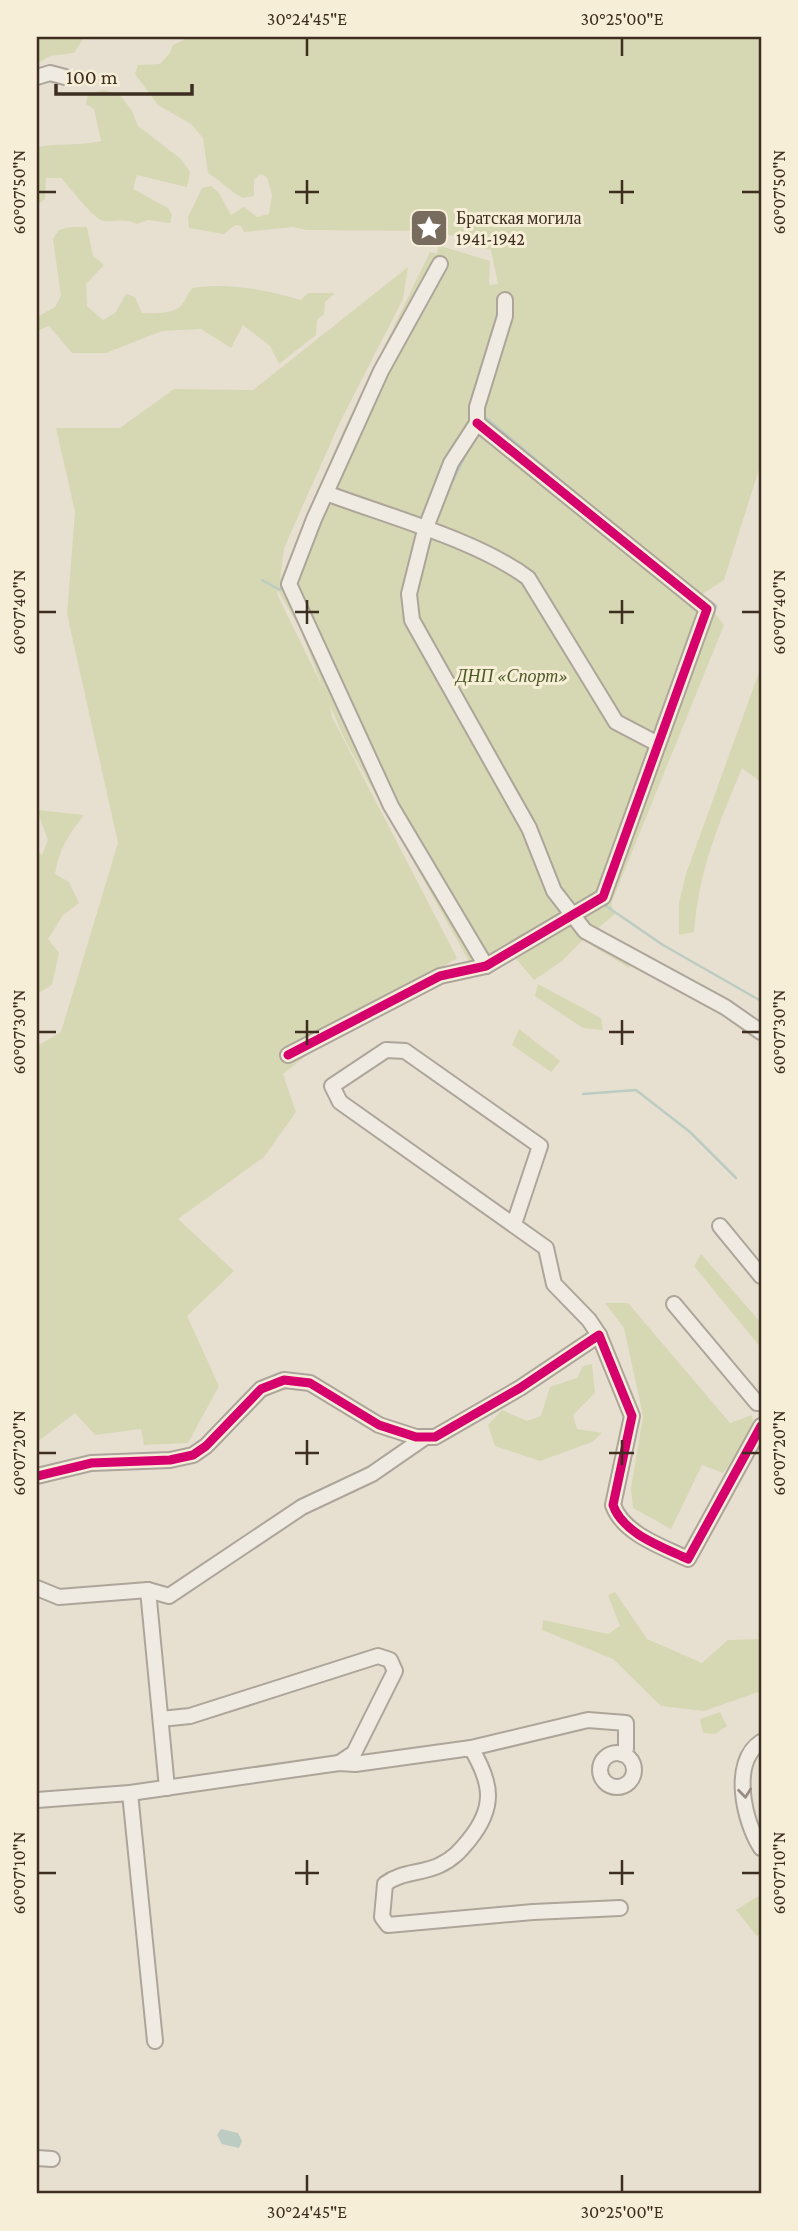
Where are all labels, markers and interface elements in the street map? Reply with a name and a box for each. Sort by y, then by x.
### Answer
text: 30°24'45"E [267,9,347,29]
text: 30°25'00"E [580,9,664,29]
scale bar [56,52,192,96]
text: 100 m [66,65,118,89]
text: 60°07'50"N [9,149,29,234]
text: 60°07'50"N [769,149,789,234]
place icon: Братская могила 1941-1942 [408,207,450,249]
place label: Братская могила 1941-1942 [456,208,581,249]
text: 60°07'40"N [9,569,29,655]
text: 60°07'40"N [769,569,789,655]
park label: ДНП «Спорт» [454,666,568,686]
text: 60°07'30"N [9,989,29,1075]
text: 60°07'30"N [769,989,789,1075]
text: 60°07'20"N [9,1410,29,1496]
text: 60°07'20"N [769,1410,789,1496]
one-way arrow [737,1788,752,1799]
text: 60°07'10"N [9,1831,29,1915]
text: 60°07'10"N [769,1831,789,1915]
text: 30°24'45"E [267,2202,347,2222]
text: 30°25'00"E [580,2202,664,2222]

